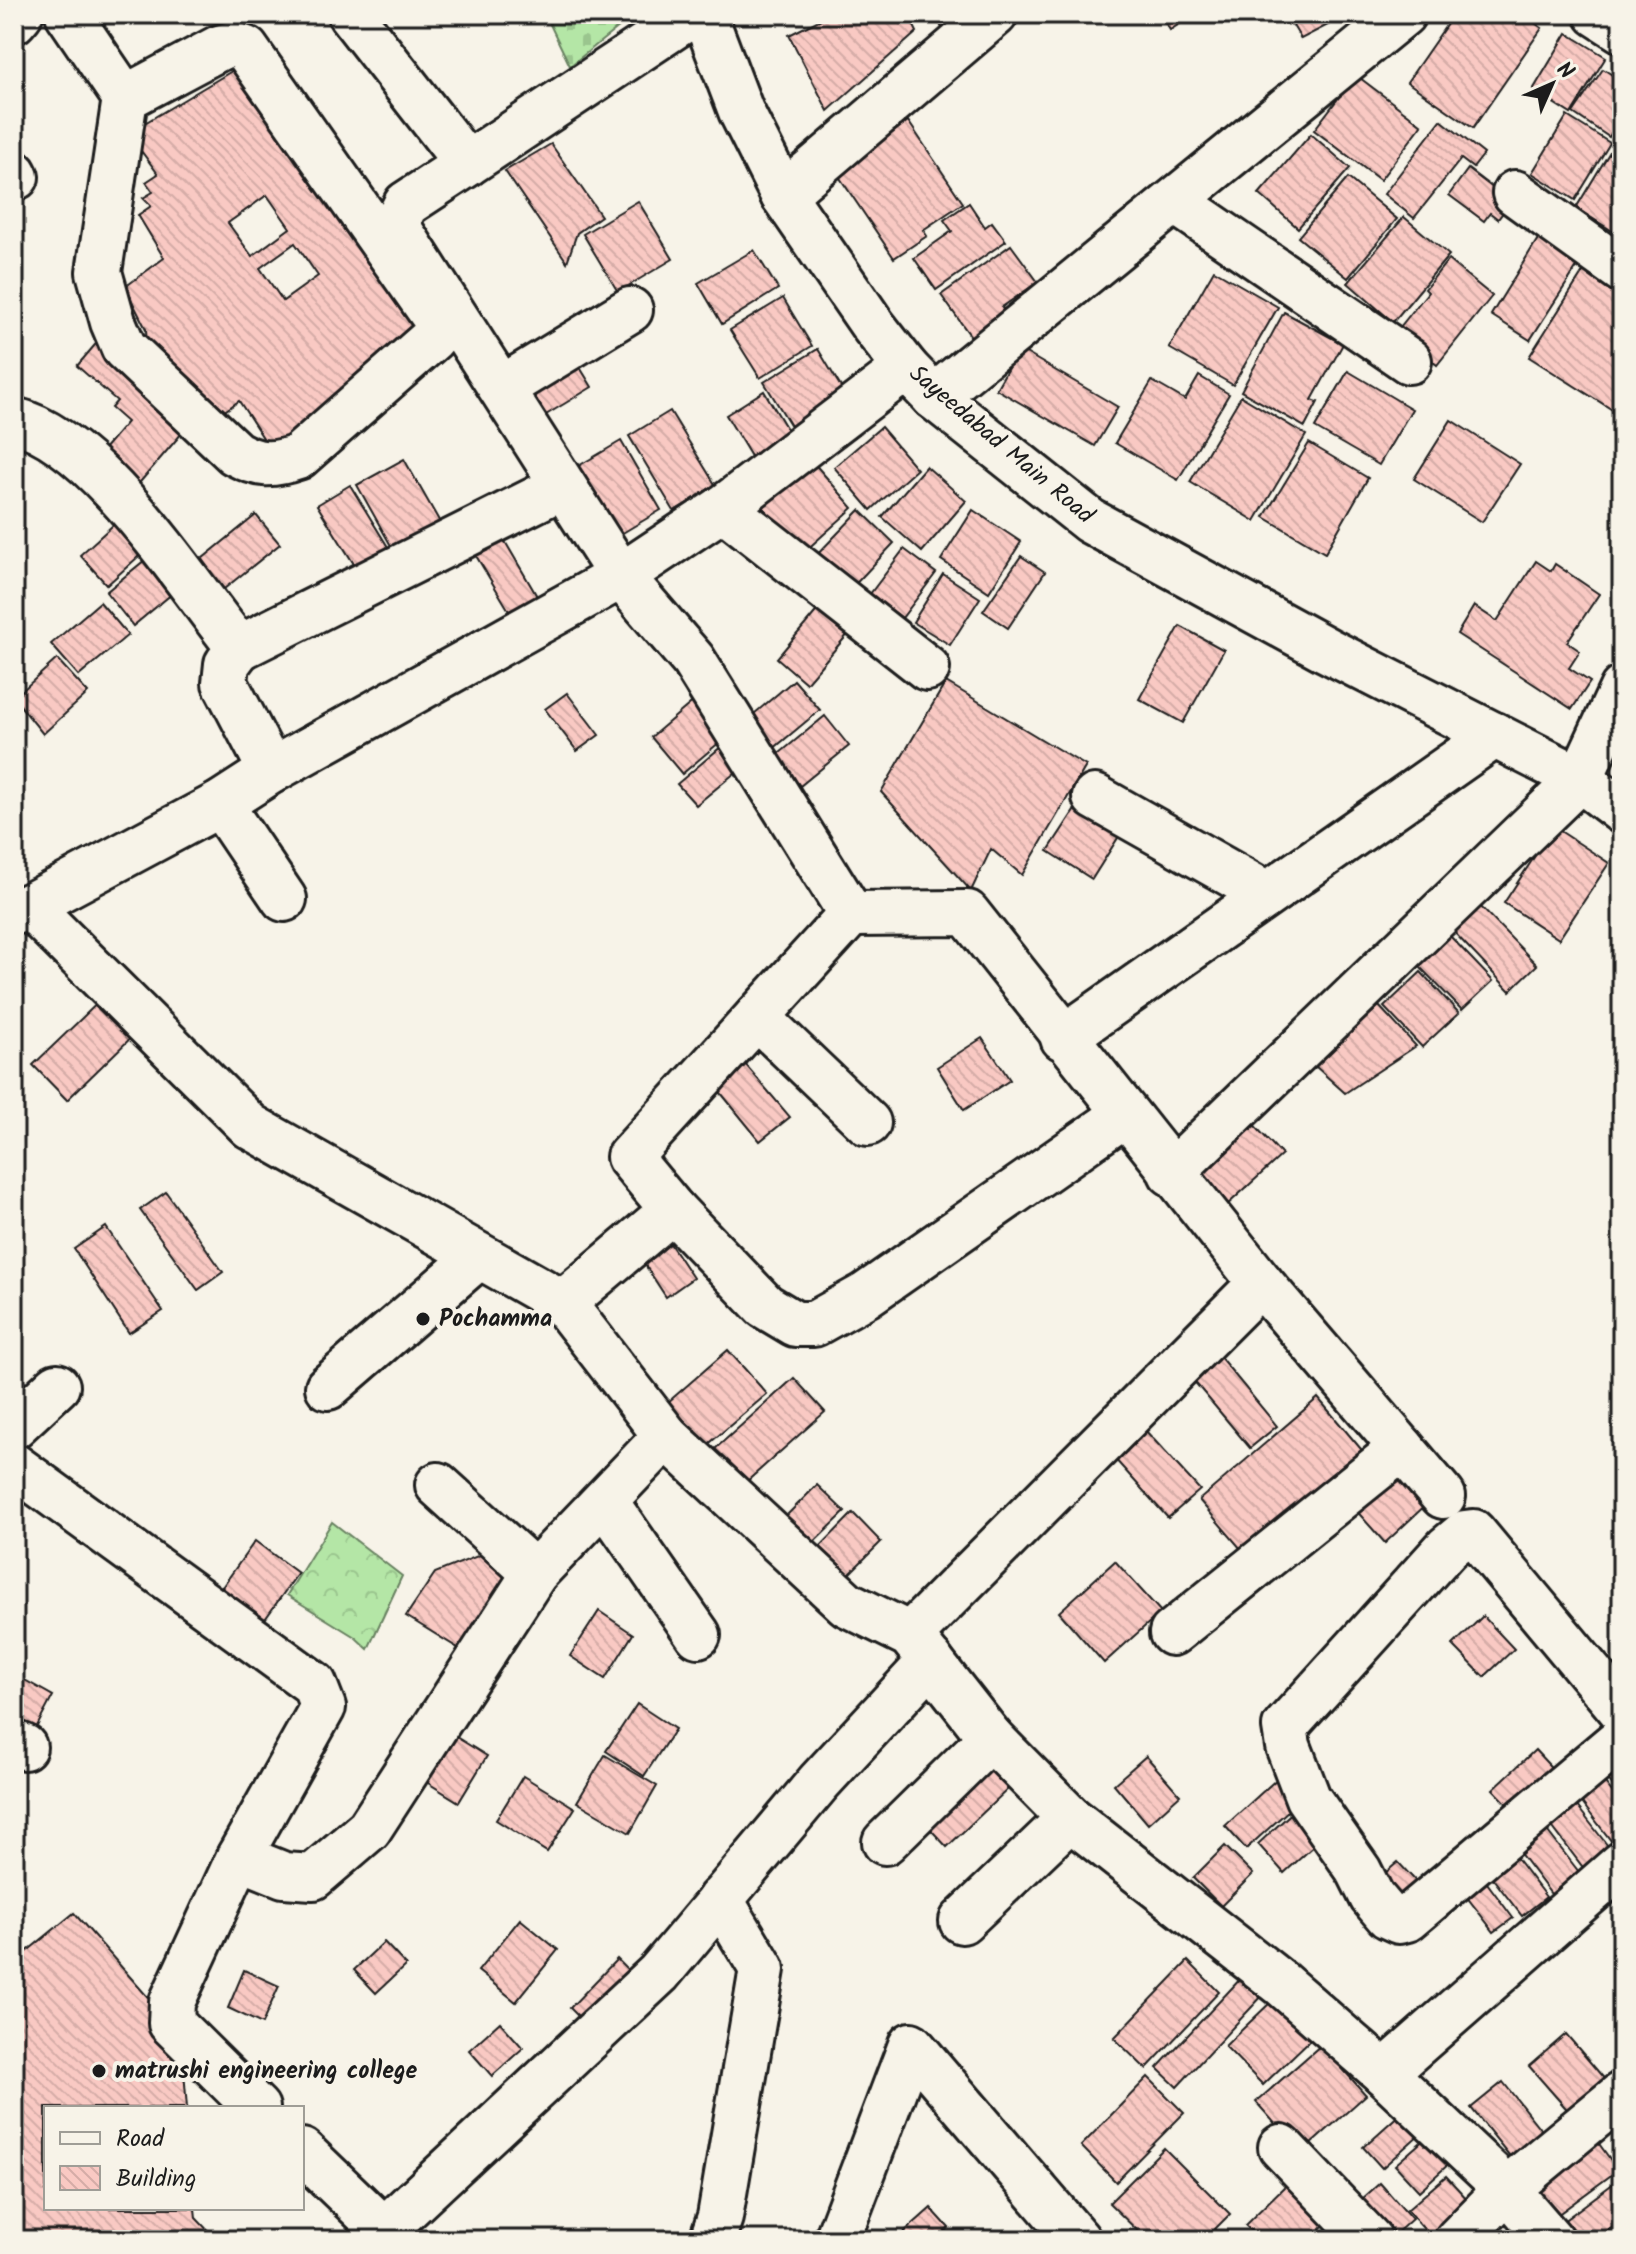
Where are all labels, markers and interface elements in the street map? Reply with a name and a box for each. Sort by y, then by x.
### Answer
north arrow [1512,44,1592,124]
text: N [1547,54,1582,89]
street label: Sayeedabad Main Road [900,356,1103,535]
place label: Pochamma [439,1300,552,1339]
marker: Pochamma [414,1310,432,1328]
place label: matrushi engineering college [115,2052,417,2091]
marker: matrushi engineering college [90,2062,108,2080]
legend [44,2106,304,2210]
text: Road [116,2120,165,2159]
text: Building [116,2160,196,2199]

